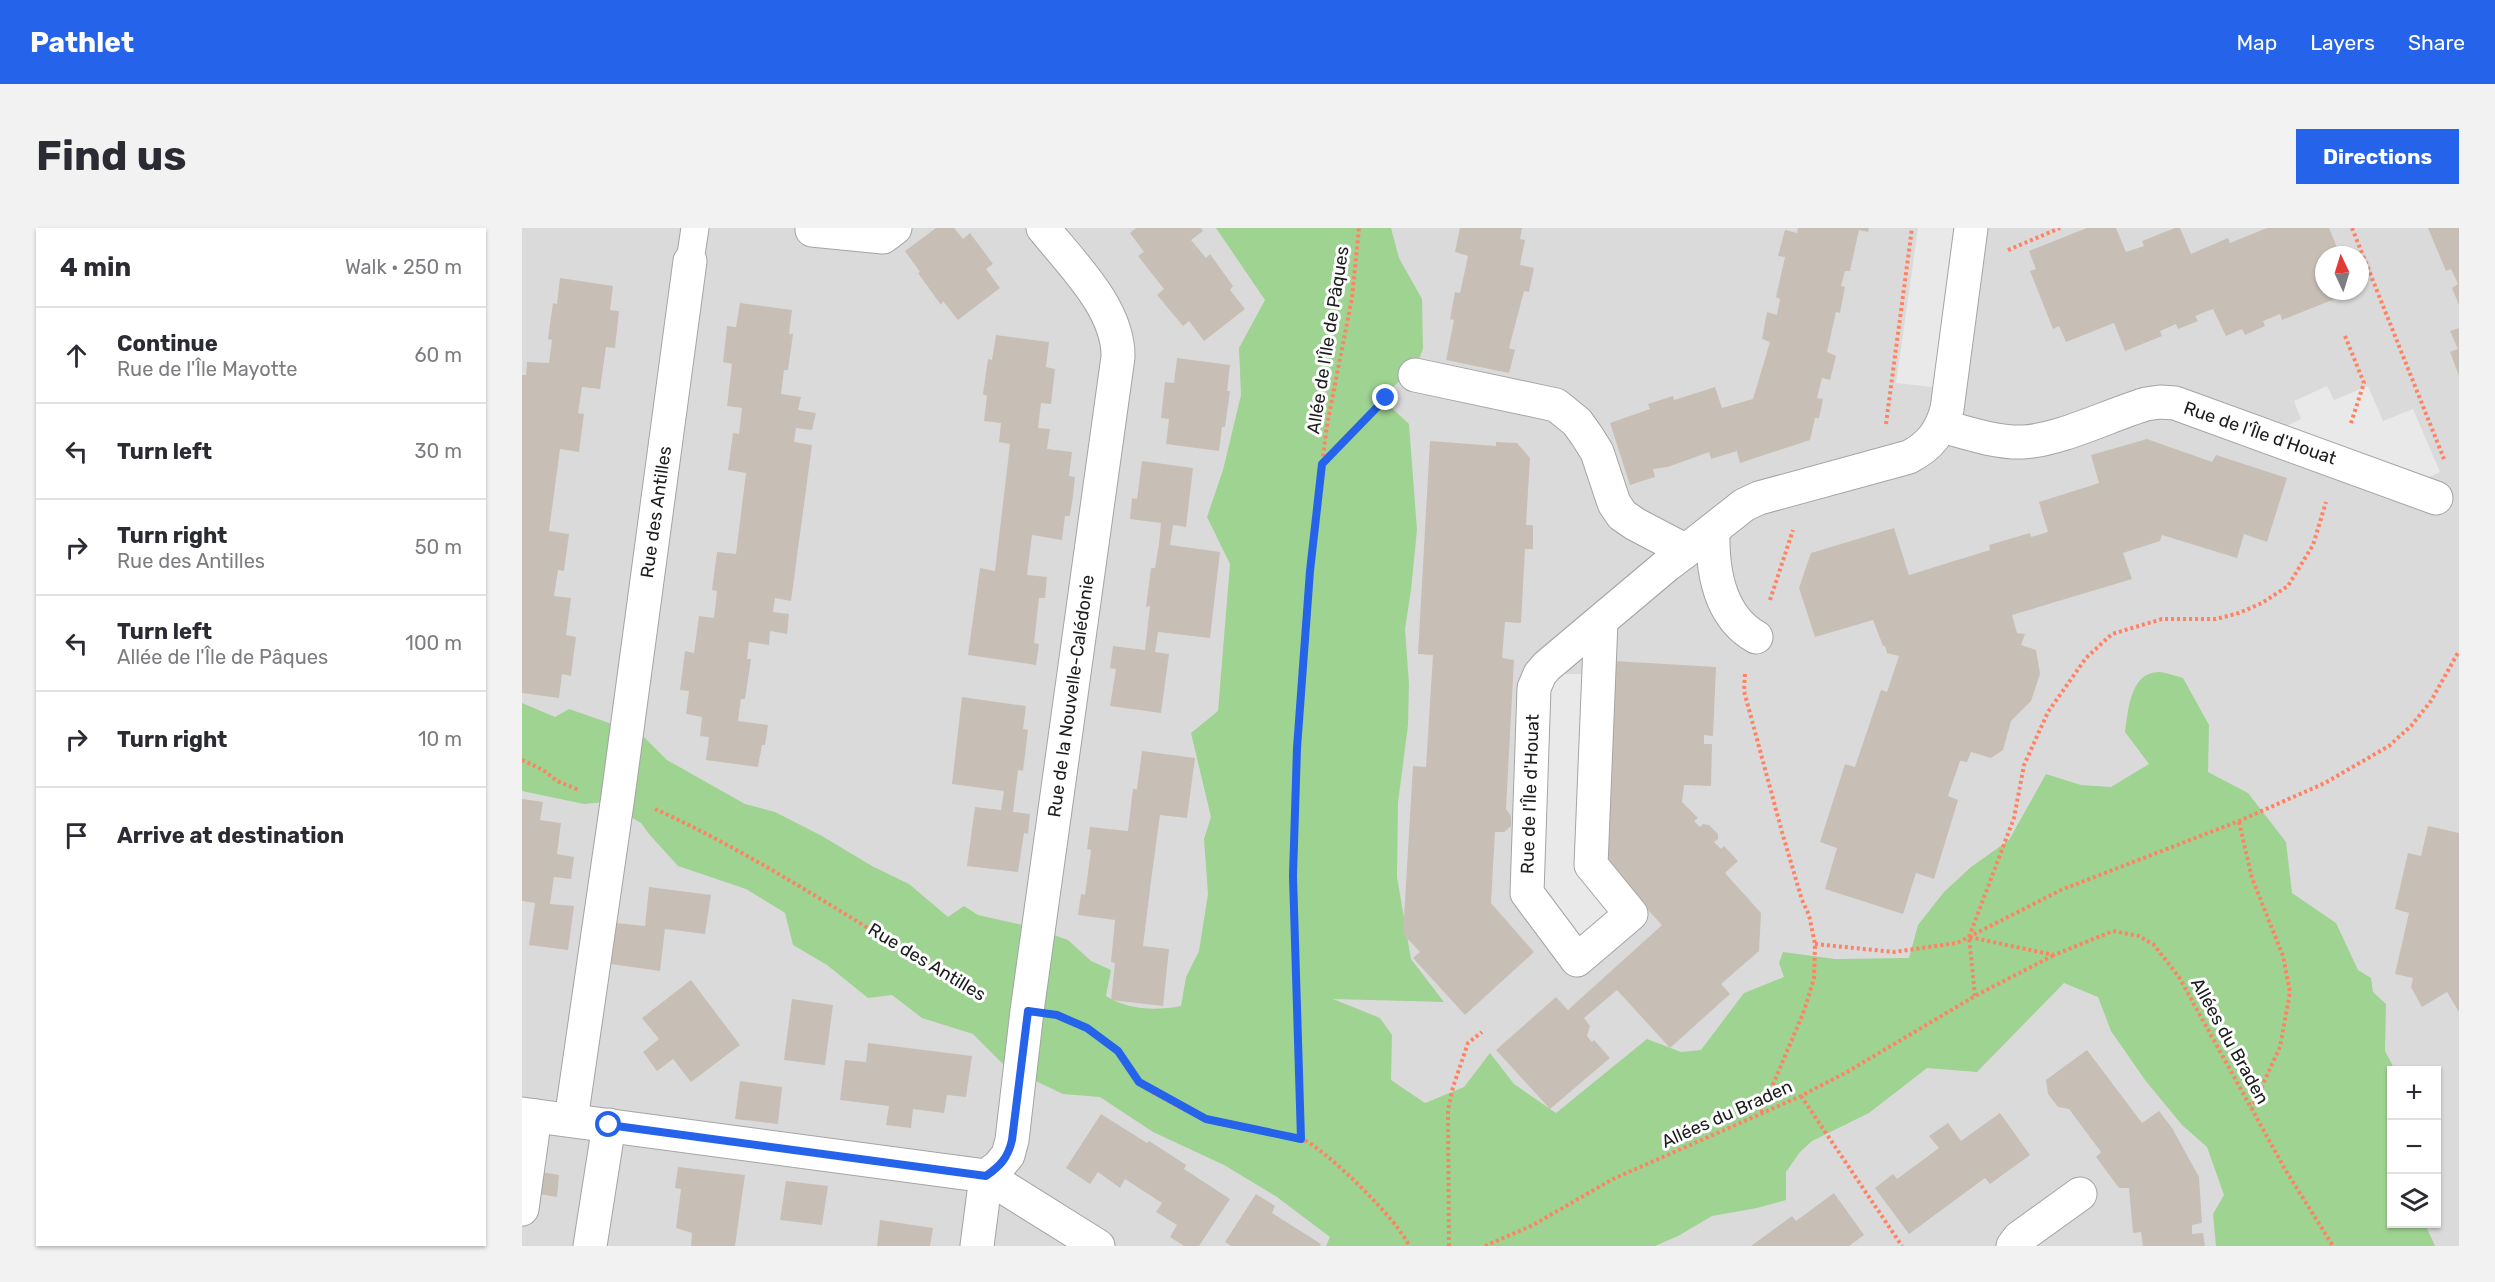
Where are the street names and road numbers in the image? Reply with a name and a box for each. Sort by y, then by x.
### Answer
street label: Allée de l'Île de Pâques [1302,244,1354,436]
street label: Rue de l'Île d'Houat [2181,397,2339,469]
street label: Rue des Antilles [636,444,676,580]
street label: Rue de la Nouvelle-Calédonie [1043,573,1099,819]
street label: Rue de l'Île d'Houat [1516,714,1544,874]
street label: Rue des Antilles [864,918,990,1006]
street label: Allées du Braden [2186,974,2274,1108]
street label: Allées du Braden [1658,1075,1796,1153]

